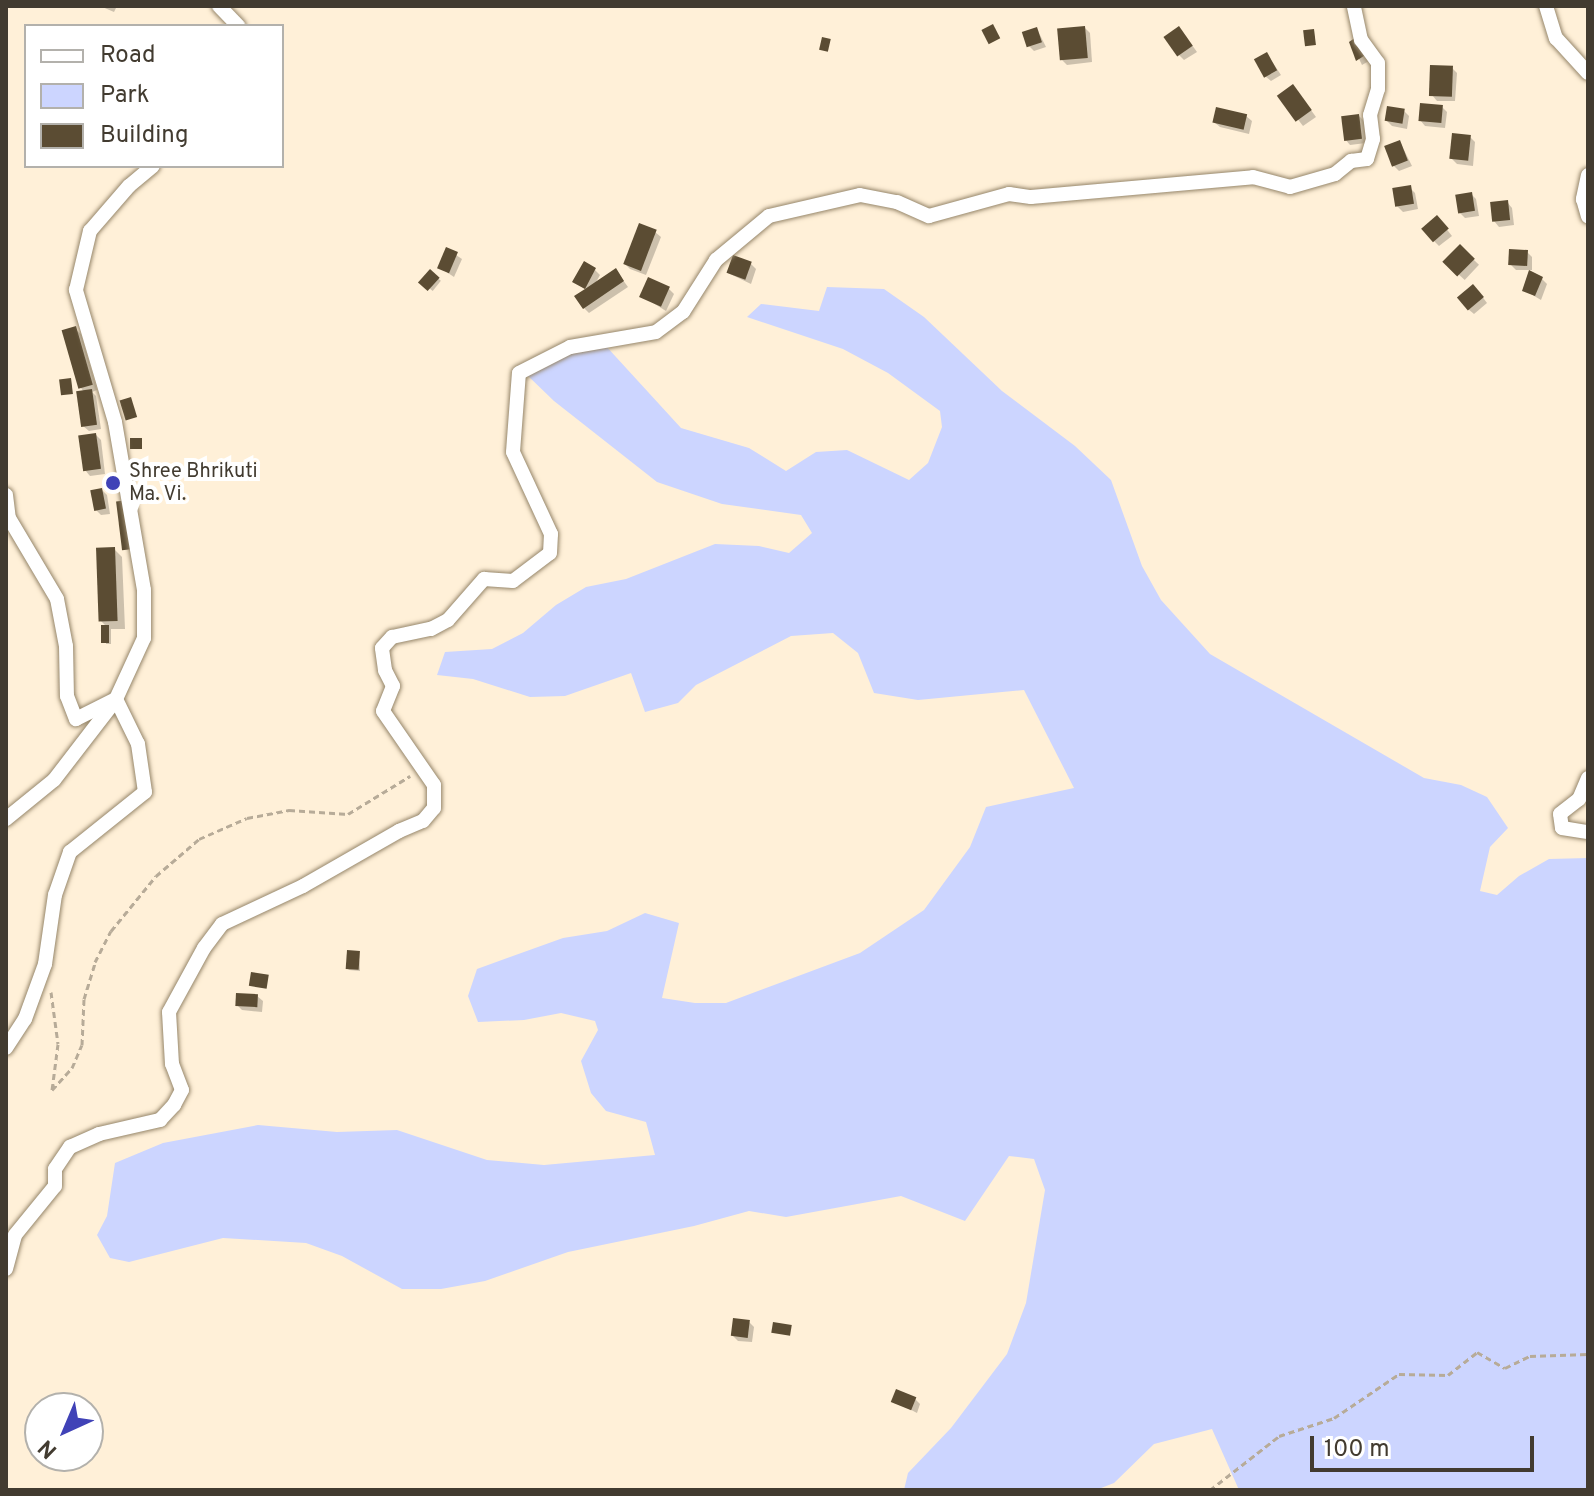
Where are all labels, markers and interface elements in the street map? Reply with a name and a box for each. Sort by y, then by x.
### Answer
legend [24,24,284,168]
text: Road [100,41,156,71]
text: Park [100,81,150,111]
text: Building [100,121,189,151]
place label: Shree Bhrikuti Ma. Vi. [129,460,258,507]
marker: Shree Bhrikuti Ma. Vi. [104,474,122,492]
north arrow [24,1392,104,1472]
scale bar [1314,1420,1538,1470]
text: N [33,1433,63,1463]
text: 100 m [1324,1435,1390,1465]

